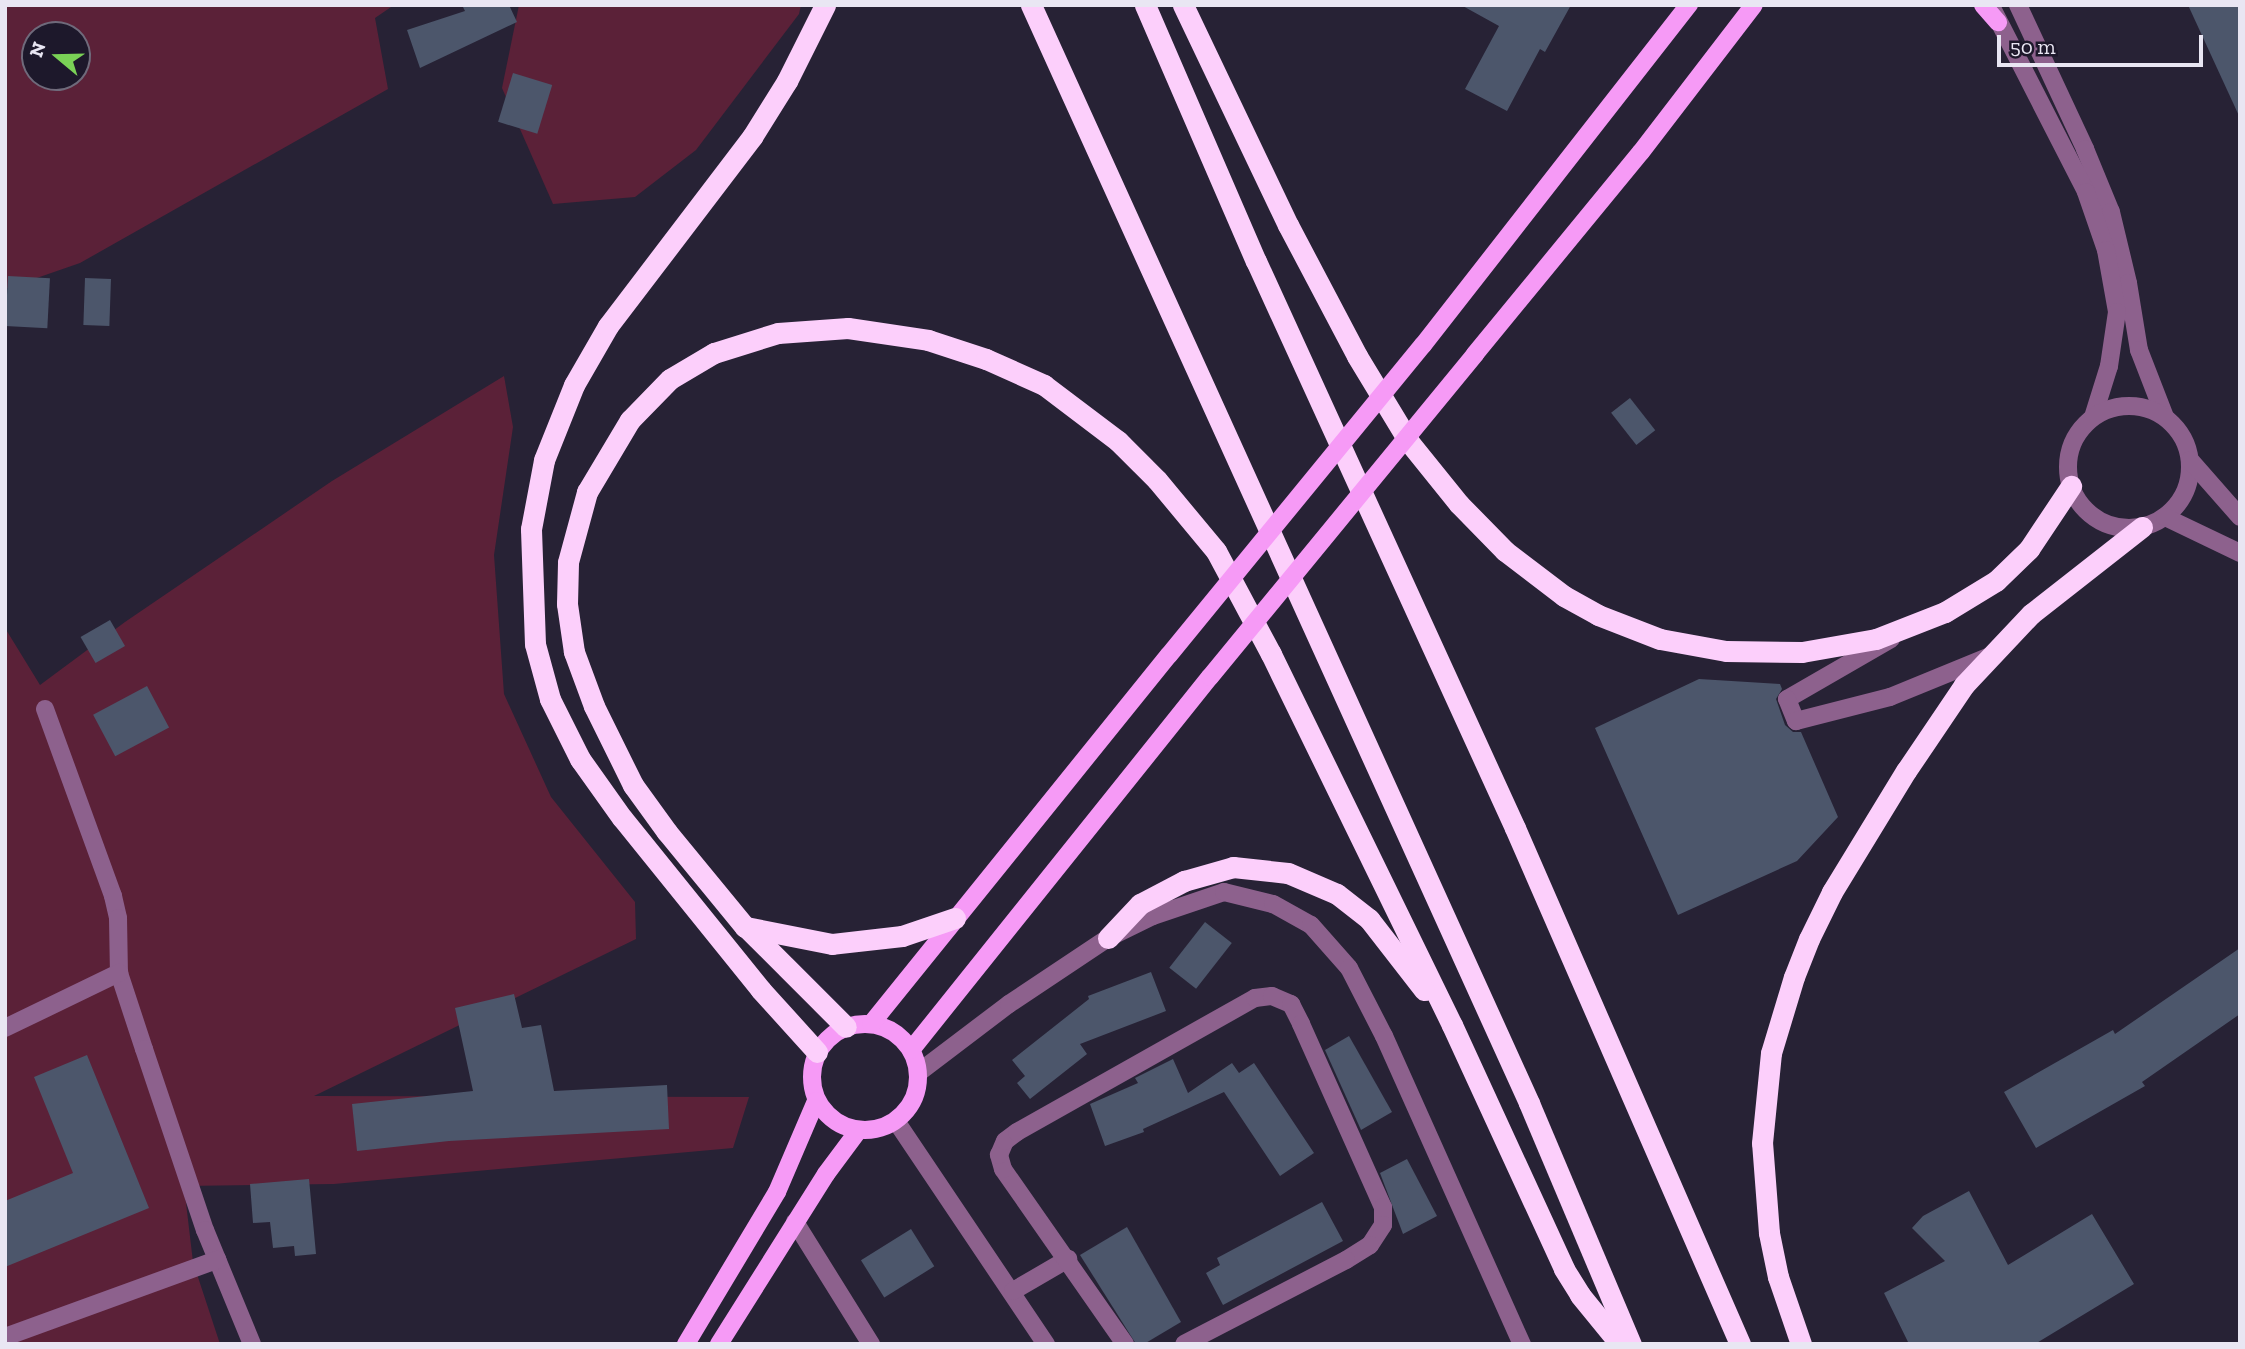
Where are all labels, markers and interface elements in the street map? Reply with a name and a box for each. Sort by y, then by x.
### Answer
north arrow [21,21,91,91]
scale bar [2000,21,2206,65]
text: 50 m [2010,34,2056,59]
text: N [24,39,51,60]

